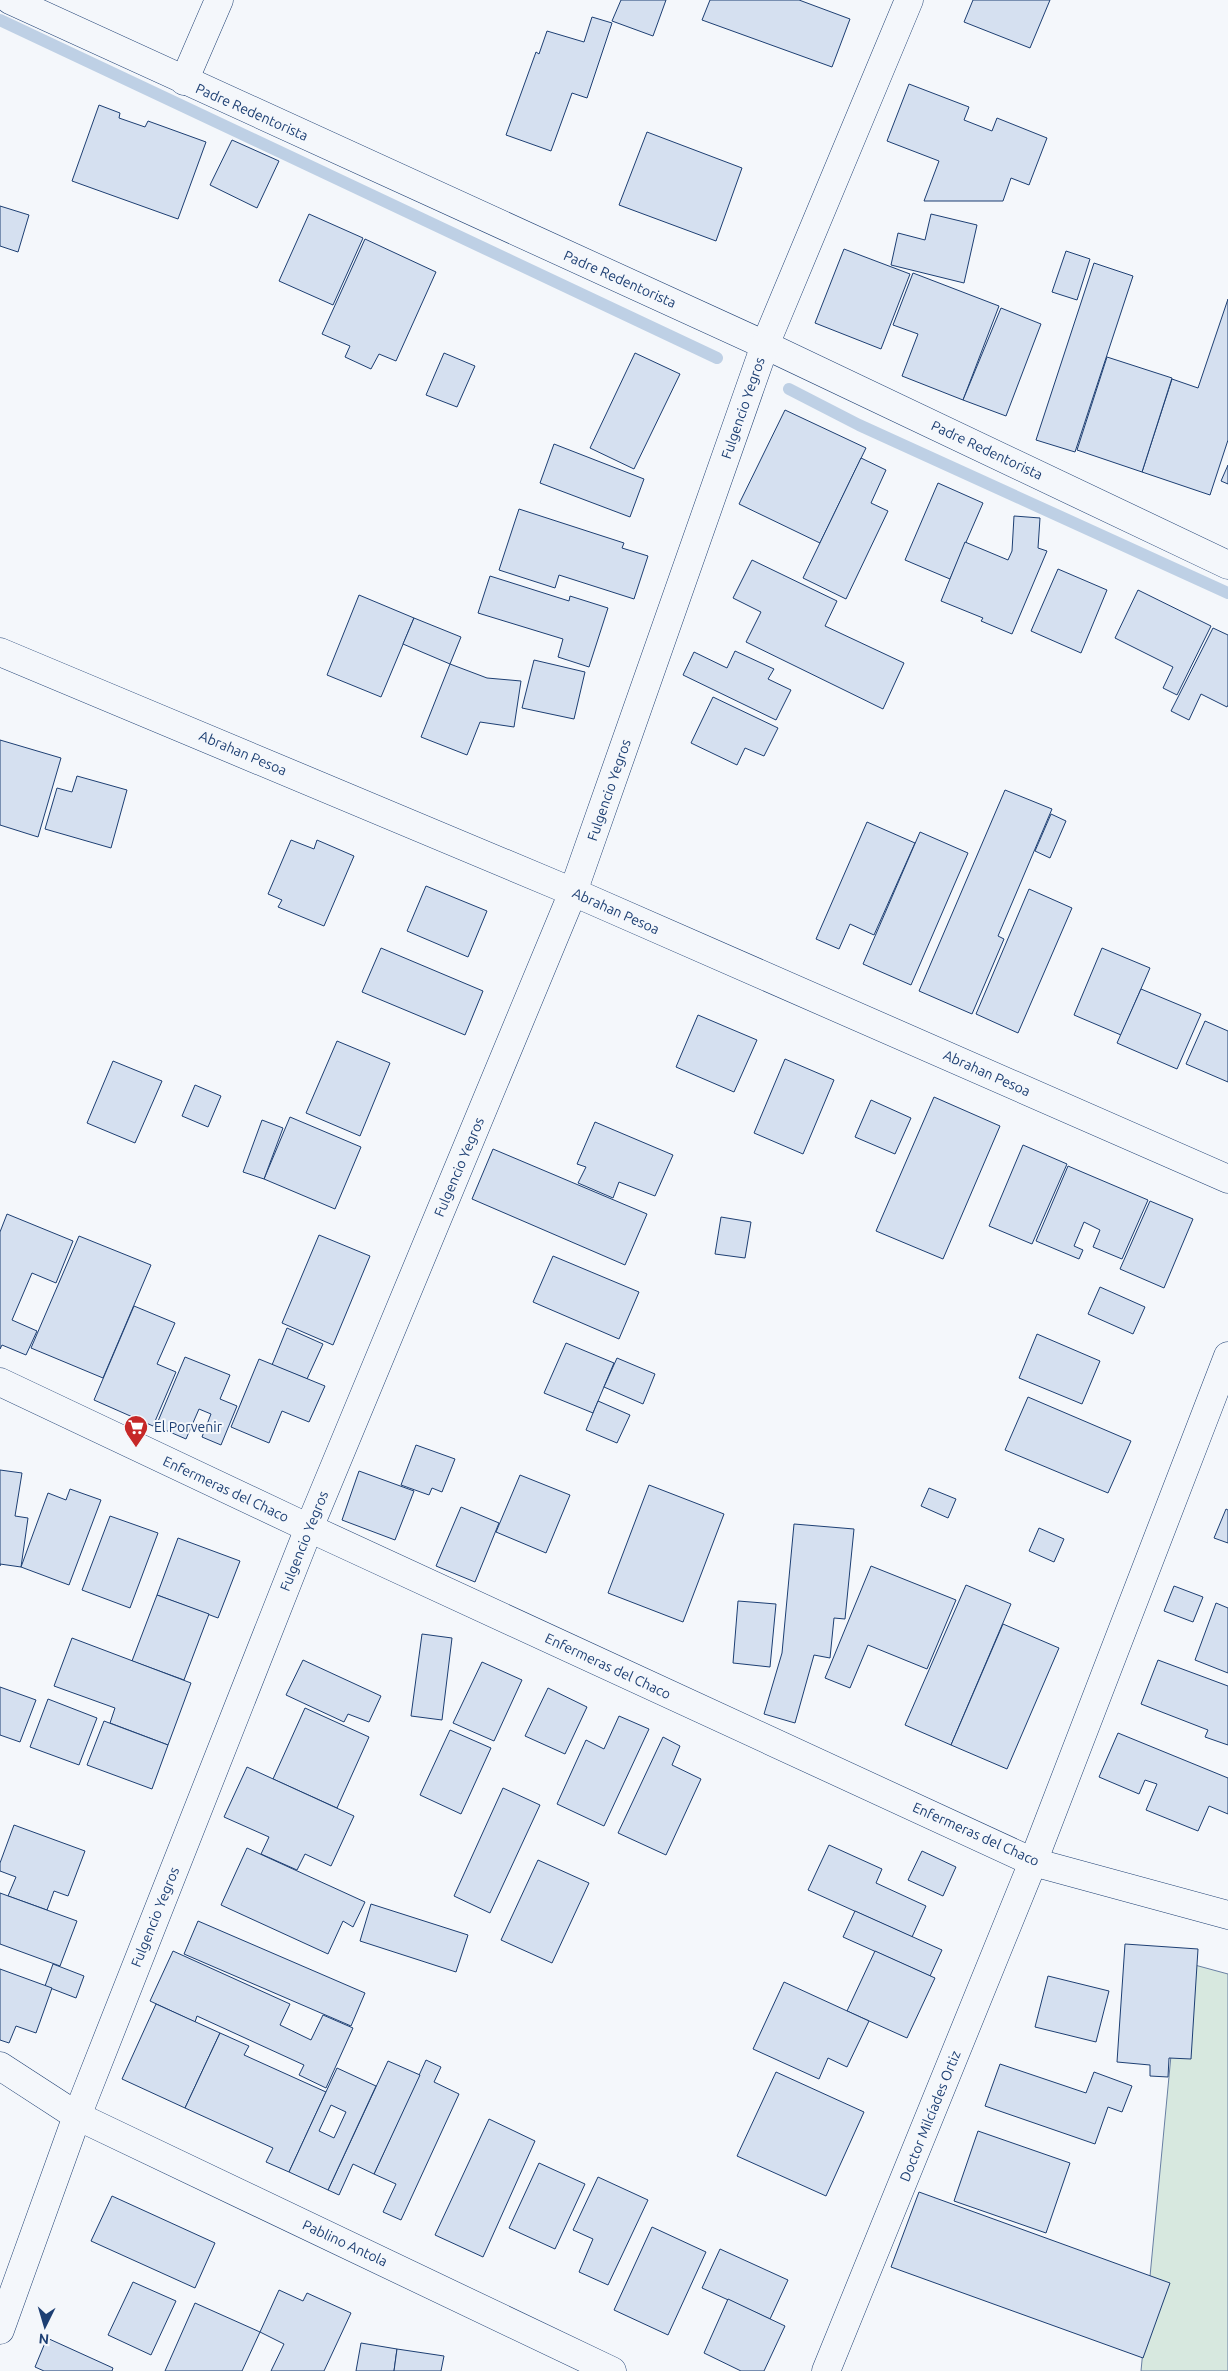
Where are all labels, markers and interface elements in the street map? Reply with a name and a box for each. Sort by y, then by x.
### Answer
street label: Padre Redentorista [193,80,311,144]
street label: Padre Redentorista [561,247,679,311]
street label: Fulgencio Yegros [718,355,768,461]
street label: Padre Redentorista [929,417,1045,483]
street label: Abrahan Pesoa [197,727,289,779]
street label: Fulgencio Yegros [584,737,634,843]
street label: Abrahan Pesoa [570,885,662,937]
street label: Abrahan Pesoa [941,1047,1033,1099]
street label: Fulgencio Yegros [431,1115,487,1219]
supermarket icon: El Porvenir [123,1414,149,1448]
place label: El Porvenir [154,1419,223,1435]
street label: Enfermeras del Chaco [161,1453,291,1525]
street label: Fulgencio Yegros [277,1489,331,1593]
street label: Enfermeras del Chaco [543,1630,673,1702]
street label: Enfermeras del Chaco [910,1799,1042,1869]
street label: Fulgencio Yegros [128,1865,182,1969]
street label: Doctor Milcíades Ortiz [896,2048,964,2184]
street label: Pablino Antola [300,2216,390,2270]
north arrow [20,2301,70,2351]
text: N [38,2331,50,2347]

